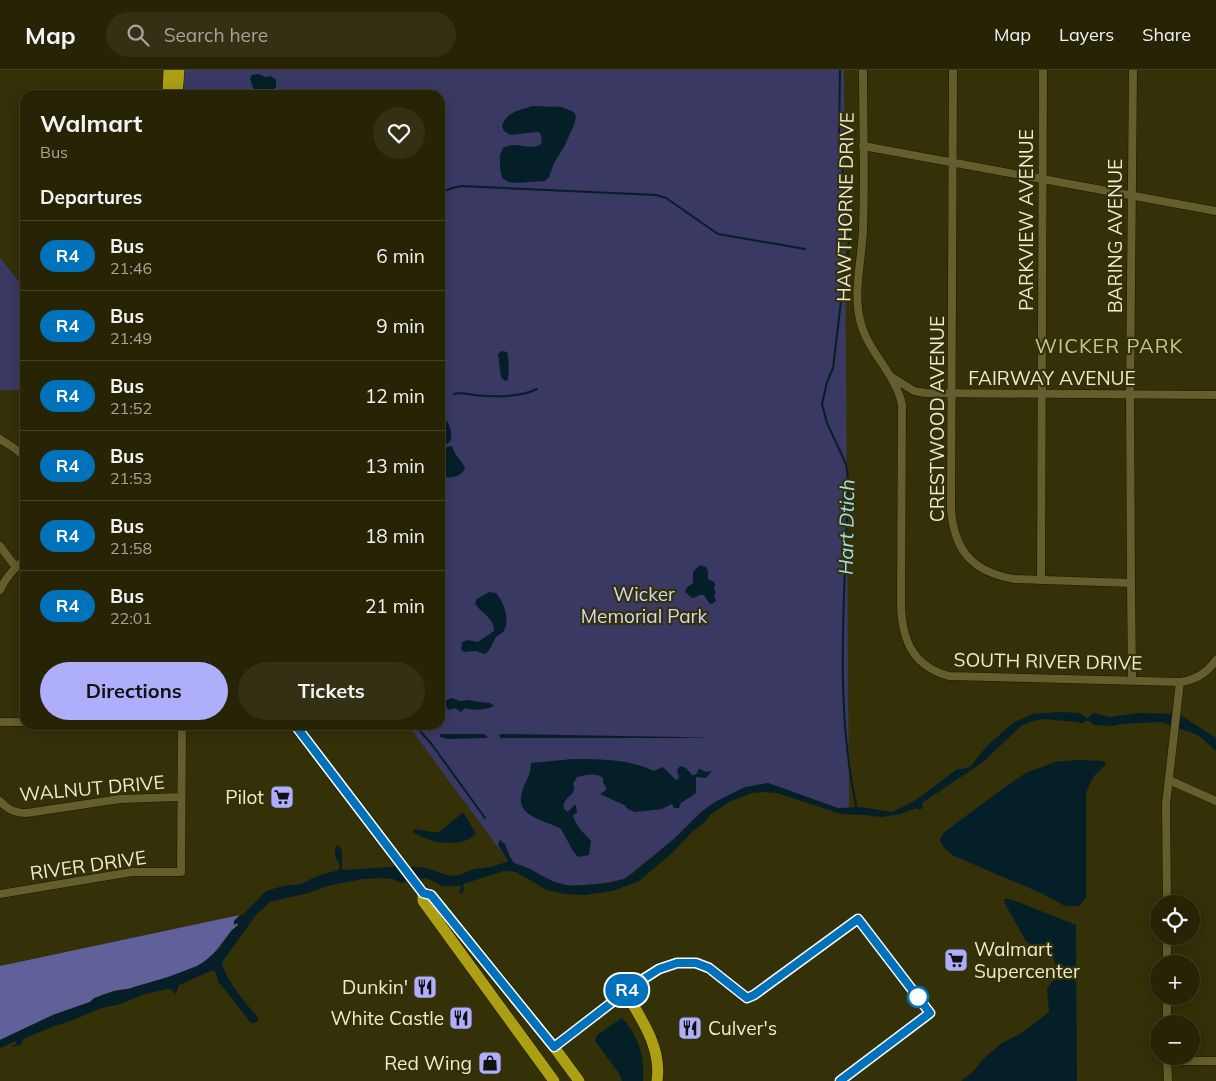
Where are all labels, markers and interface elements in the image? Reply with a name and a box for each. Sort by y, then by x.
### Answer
search box [106,12,456,57]
text: Map [25,20,76,50]
icon: search [124,21,152,49]
text: Search here [164,23,268,47]
text: Map [994,23,1031,46]
text: Layers [1059,23,1114,46]
text: Share [1142,23,1191,46]
button: heart [373,107,425,159]
text: Walmart [40,108,142,138]
street label: HAWTHORNE DRIVE [831,112,859,302]
street label: PARKVIEW AVENUE [1014,129,1038,311]
text: Bus [40,142,68,162]
street label: BARING AVENUE [1103,159,1127,313]
text: Departures [40,185,142,209]
text: Bus [110,234,144,258]
text: R4 [56,244,79,267]
text: 6 min [376,244,425,268]
text: 21:46 [110,258,152,278]
text: Bus [110,304,144,328]
text: R4 [56,314,79,337]
text: 9 min [376,314,425,338]
street label: CRESTWOOD AVENUE [925,316,949,522]
text: 21:49 [110,328,152,348]
district label: WICKER PARK [1035,333,1183,358]
street label: FAIRWAY AVENUE [968,366,1136,390]
text: Bus [110,374,144,398]
text: R4 [56,384,79,407]
text: 12 min [365,384,425,408]
text: 21:52 [110,398,152,418]
text: Bus [110,444,144,468]
text: R4 [56,454,79,477]
text: 13 min [365,454,425,478]
text: 21:53 [110,468,152,488]
water label: Hart Dtich [833,479,859,575]
text: Bus [110,514,144,538]
text: R4 [56,524,79,547]
text: 18 min [365,524,425,548]
text: 21:58 [110,538,152,558]
park label: Wicker Memorial Park [581,582,707,628]
text: Bus [110,584,144,608]
text: R4 [56,594,79,617]
text: 21 min [365,594,425,618]
text: 22:01 [110,608,152,628]
street label: SOUTH RIVER DRIVE [953,647,1143,675]
button: Directions [40,662,228,720]
button: Tickets [238,662,425,720]
street label: WALNUT DRIVE [18,770,166,806]
supermarket icon: Pilot [269,784,295,810]
place label: Pilot [225,785,264,809]
street label: RIVER DRIVE [28,845,148,885]
map controls [1150,895,1200,1065]
button: locate [1150,895,1200,945]
place label: Walmart Supercenter [974,937,1080,983]
supermarket icon: Walmart Supercenter [943,947,969,973]
button: + [1150,955,1200,1005]
restaurant icon: Dunkin' [412,974,438,1000]
line badge: R4 [604,974,650,1006]
place label: Dunkin' [342,975,408,999]
text: R4 [615,978,639,1001]
unlabelled marker [907,986,929,1008]
restaurant icon: White Castle [448,1005,474,1031]
place label: White Castle [330,1006,444,1030]
restaurant icon: Culver's [677,1015,703,1041]
button: − [1150,1015,1200,1065]
place label: Culver's [708,1016,777,1040]
shop icon: Red Wing [477,1050,503,1076]
place label: Red Wing [384,1051,472,1075]

